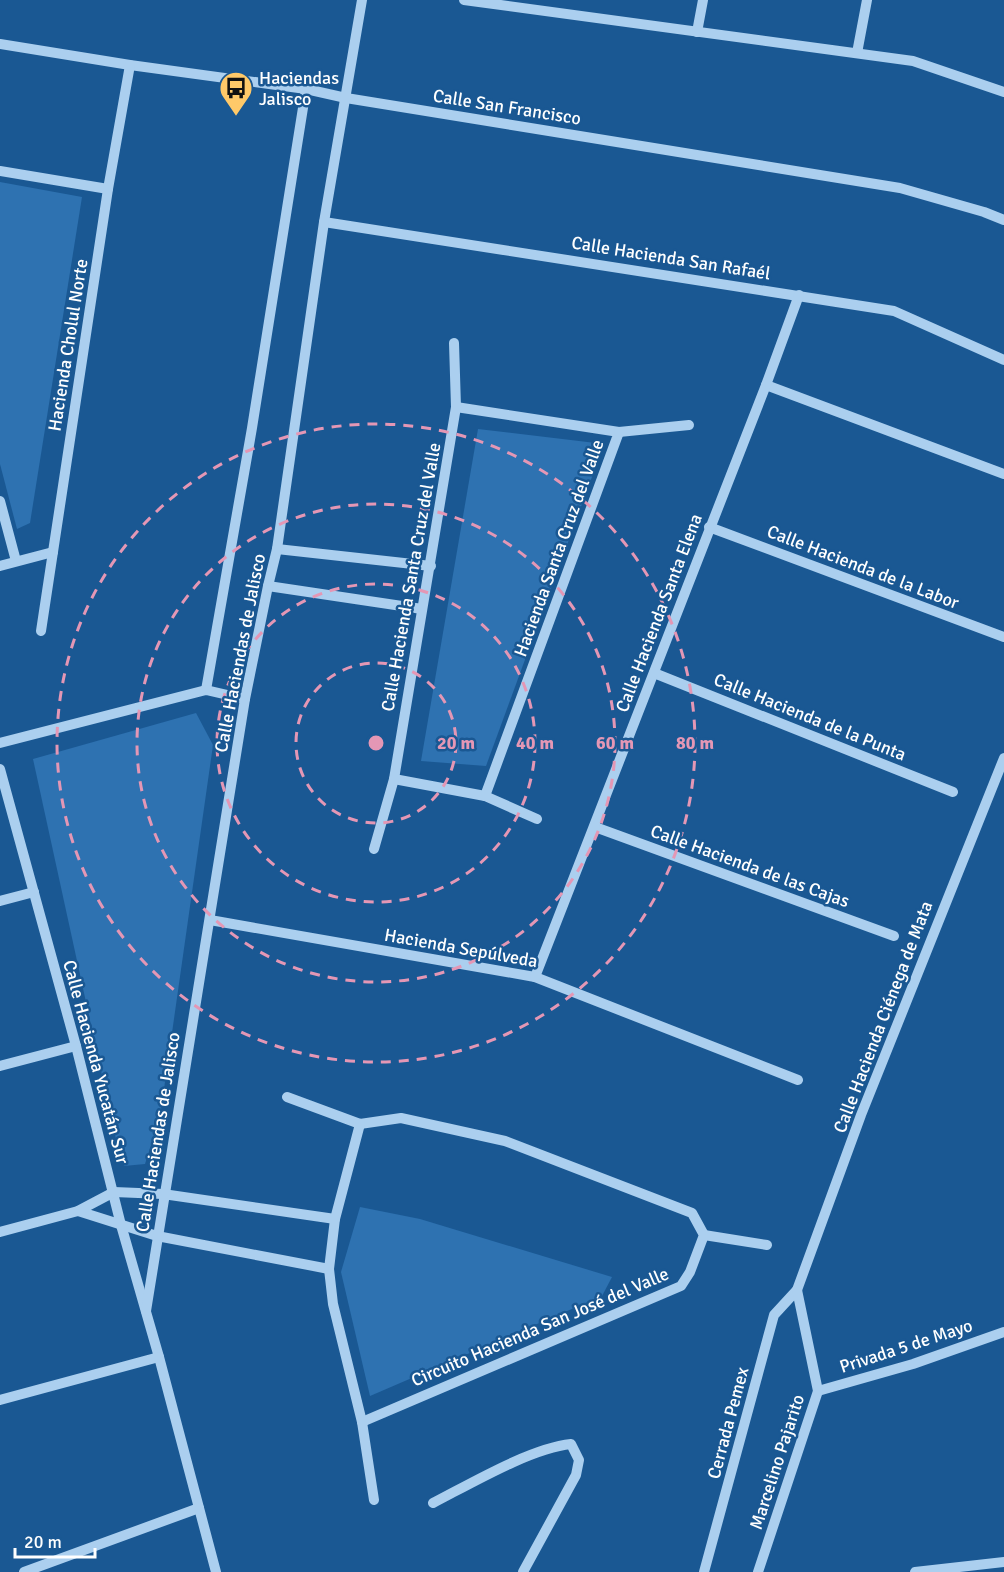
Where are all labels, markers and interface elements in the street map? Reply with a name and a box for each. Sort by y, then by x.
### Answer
place label: Haciendas Jalisco [259,67,339,110]
bus stop icon: Haciendas Jalisco [218,70,254,117]
street label: Calle San Francisco [431,84,583,130]
street label: Calle Hacienda San Rafaél [570,231,772,285]
street label: Hacienda Cholul Norte [44,257,92,433]
street label: Hacienda Santa Cruz del Valle [509,436,609,660]
street label: Calle Hacienda Santa Cruz del Valle [376,441,446,713]
street label: Calle Hacienda Santa Elena [611,511,707,715]
street label: Calle Hacienda de la Labor [764,520,962,614]
street label: Calle Haciendas de Jalisco [210,552,270,754]
street label: Calle Hacienda de la Punta [711,668,909,766]
text: 20 m [437,732,475,754]
text: 40 m [516,732,554,754]
text: 60 m [596,732,634,754]
text: 80 m [676,732,714,754]
centre of rings [366,733,386,753]
street label: Calle Hacienda de las Cajas [648,820,853,912]
street label: Calle Hacienda Ciénega de Mata [829,898,937,1136]
street label: Hacienda Sepúlveda [383,924,539,972]
street label: Calle Hacienda Yucatán Sur [58,958,134,1167]
street label: Calle Haciendas de Jalisco [131,1031,185,1233]
street label: Circuito Hacienda San José del Valle [408,1263,672,1391]
street label: Privada 5 de Mayo [837,1314,975,1378]
street label: Cerrada Pemex [703,1364,754,1481]
street label: Marcelino Pajarito [745,1392,809,1532]
scale bar [15,1521,94,1559]
text: 20 m [24,1531,62,1553]

